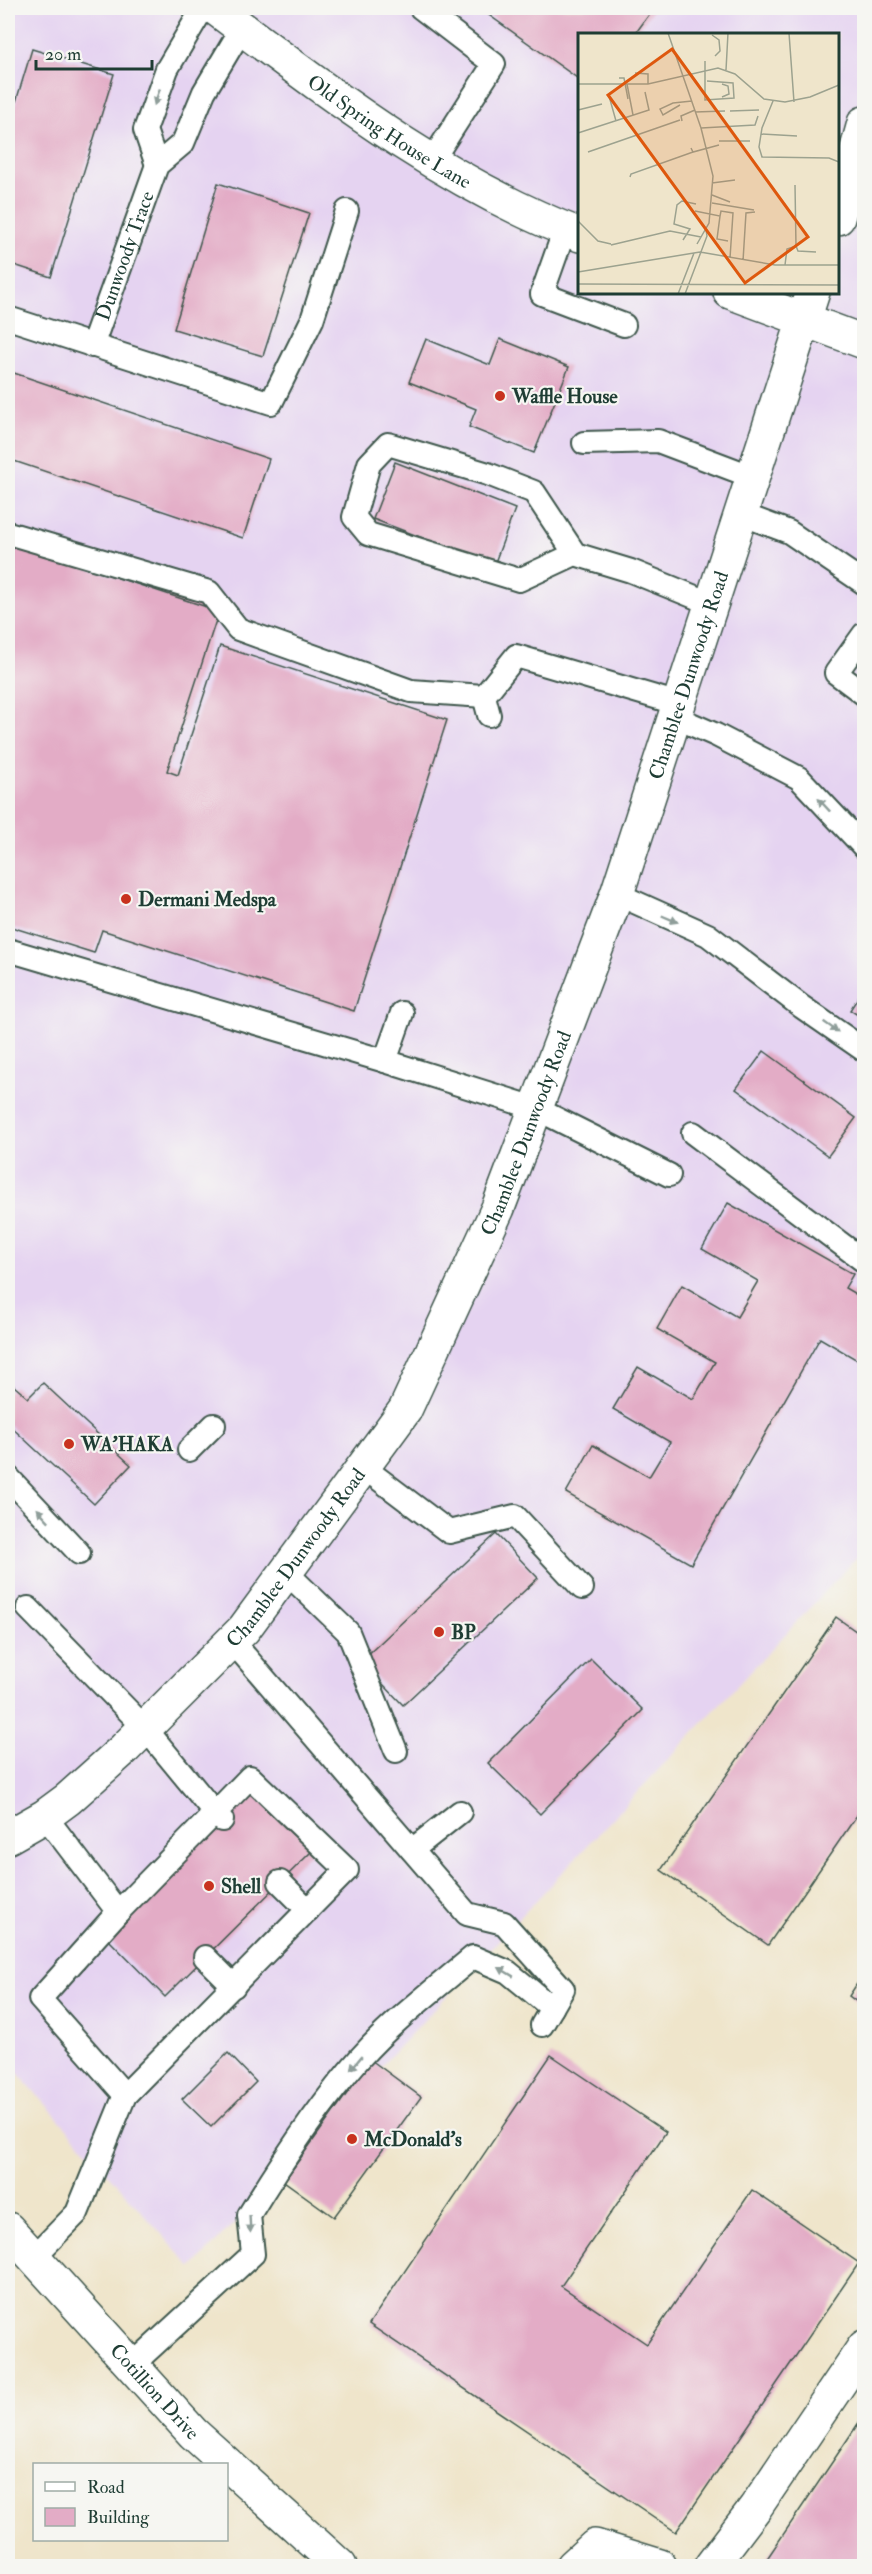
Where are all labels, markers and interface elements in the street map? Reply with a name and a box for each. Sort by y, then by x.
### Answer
scale bar [36,33,152,71]
inset map [578,33,839,294]
text: 20 m [45,43,81,66]
street label: Old Spring House Lane [303,69,476,194]
one-way arrow [152,88,161,106]
street label: Dunwoody Trace [90,188,160,324]
place label: Waffle House [511,384,618,409]
marker: Waffle House [493,389,507,403]
street label: Chamblee Dunwoody Road [643,568,734,783]
one-way arrow [818,798,832,812]
place label: Dermani Medspa [138,887,277,913]
marker: Dermani Medspa [119,892,133,906]
one-way arrow [661,915,679,924]
one-way arrow [823,1021,839,1033]
street label: Chamblee Dunwoody Road [475,1027,577,1240]
place label: WA'HAKA [80,1432,174,1457]
marker: WA'HAKA [62,1437,76,1451]
street label: Chamblee Dunwoody Road [221,1463,371,1653]
one-way arrow [37,1508,51,1522]
place label: BP [451,1620,476,1645]
marker: BP [432,1625,446,1639]
place label: Shell [221,1874,262,1899]
marker: Shell [202,1879,216,1893]
one-way arrow [498,1967,514,1978]
one-way arrow [350,2055,363,2071]
place label: McDonald's [363,2127,462,2152]
marker: McDonald's [345,2132,359,2146]
one-way arrow [246,2215,255,2234]
street label: Cotillion Drive [105,2338,204,2446]
legend [33,2463,228,2541]
text: Road [87,2476,125,2499]
text: Building [87,2506,150,2529]

